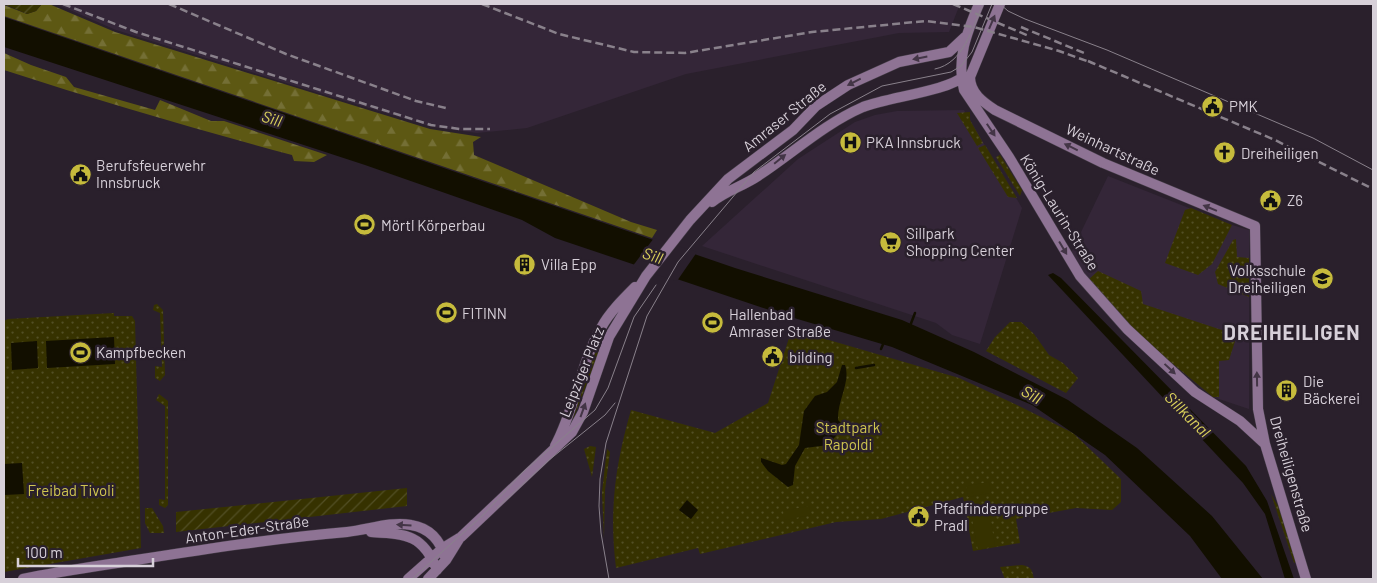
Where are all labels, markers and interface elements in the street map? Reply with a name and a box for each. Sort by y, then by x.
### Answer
one-way arrow [989,15,997,29]
one-way arrow [912,54,927,62]
street label: Amraser Straße [739,77,829,155]
one-way arrow [847,78,861,86]
public building icon: PMK [1201,94,1225,118]
place label: PMK [1229,97,1258,115]
water label: Sill [259,106,285,130]
street label: Weinhartstraße [1063,119,1163,179]
one-way arrow [986,124,996,137]
hospital icon: PKA Innsbruck [838,130,862,154]
place label: PKA Innsbruck [866,133,961,151]
church icon: Dreiheiligen [1213,141,1237,165]
one-way arrow [1064,143,1078,151]
place label: Dreiheiligen [1241,144,1319,162]
street label: König-Laurin-Straße [1017,150,1103,274]
one-way arrow [773,154,786,165]
place label: Berufsfeuerwehr Innsbruck [96,156,206,191]
public building icon: Berufsfeuerwehr Innsbruck [68,162,92,186]
public building icon: Z6 [1259,188,1283,212]
place label: Z6 [1287,191,1303,209]
one-way arrow [1202,204,1217,212]
sports icon: Mörtl Körperbau [353,213,377,237]
place label: Mörtl Körperbau [381,216,485,234]
place label: Sillpark Shopping Center [906,224,1015,259]
supermarket icon: Sillpark Shopping Center [878,230,902,254]
one-way arrow [1058,242,1068,255]
water label: Sill [640,243,666,267]
building icon: Villa Epp [513,252,537,276]
place label: Villa Epp [541,255,597,273]
place label: Volksschule Dreiheiligen [1228,261,1306,296]
school or university icon: Volksschule Dreiheiligen [1310,267,1334,291]
sports icon: FITINN [434,301,458,325]
place label: FITINN [462,304,507,322]
place label: Hallenbad Amraser Straße [729,305,831,340]
sports icon: Hallenbad Amraser Straße [701,311,725,335]
district label: DREIHEILIGEN [1224,320,1360,344]
street label: Leipziger Platz [555,324,607,420]
sports icon: Kampfbecken [68,340,92,364]
place label: Kampfbecken [96,343,186,361]
public building icon: bilding [761,345,785,369]
place label: bilding [789,348,833,366]
one-way arrow [1164,363,1176,375]
one-way arrow [1253,370,1261,386]
place label: Die Bäckerei [1303,372,1360,407]
building icon: Die Bäckerei [1275,378,1299,402]
water label: Sill [1019,381,1046,407]
water label: Sillkanal [1161,387,1215,441]
one-way arrow [579,402,587,417]
street label: Dreiheiligenstraße [1267,414,1317,534]
park label: Stadtpark Rapoldi [816,418,881,453]
park label: Freibad Tivoli [27,481,115,499]
place label: Pfadfindergruppe Pradl [934,499,1048,534]
public building icon: Pfadfindergruppe Pradl [906,505,930,529]
street label: Anton-Eder-Straße [184,511,310,547]
one-way arrow [396,520,412,528]
scale bar [18,536,152,568]
text: 100 m [25,543,63,561]

